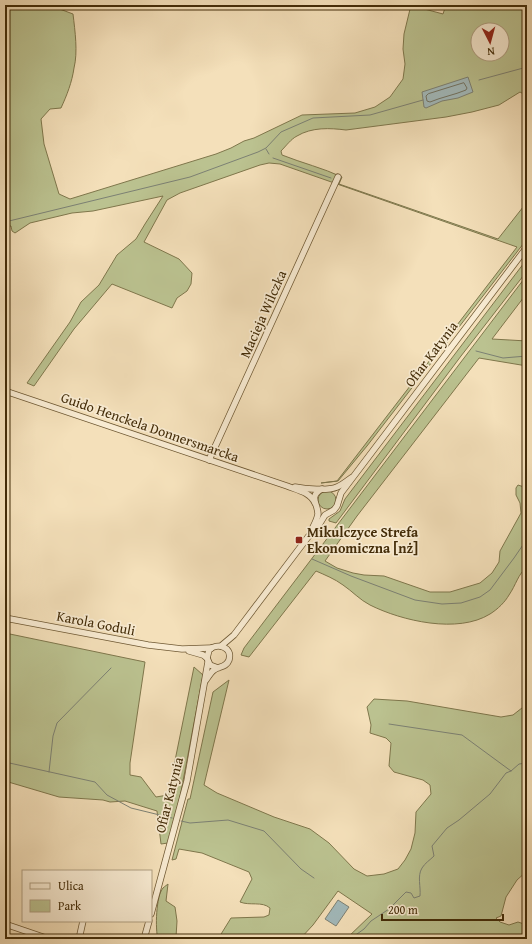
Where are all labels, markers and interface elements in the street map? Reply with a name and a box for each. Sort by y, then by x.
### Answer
north arrow [470,22,510,62]
text: N [486,44,496,60]
street label: Macieja Wilczka [235,267,291,361]
street label: Ofiar Katynia [400,317,463,391]
street label: Guido Henckela Donnersmarcka [58,387,242,467]
place label: Mikulczyce Strefa Ekonomiczna [nż] [307,522,419,558]
marker: Mikulczyce Strefa Ekonomiczna [nż] [294,535,304,545]
street label: Karola Goduli [55,606,137,640]
street label: Ofiar Katynia [150,755,188,835]
legend [22,870,152,922]
text: Ulica [58,877,84,894]
scale bar [382,896,503,922]
text: Park [58,897,82,914]
text: 200 m [388,901,418,918]

